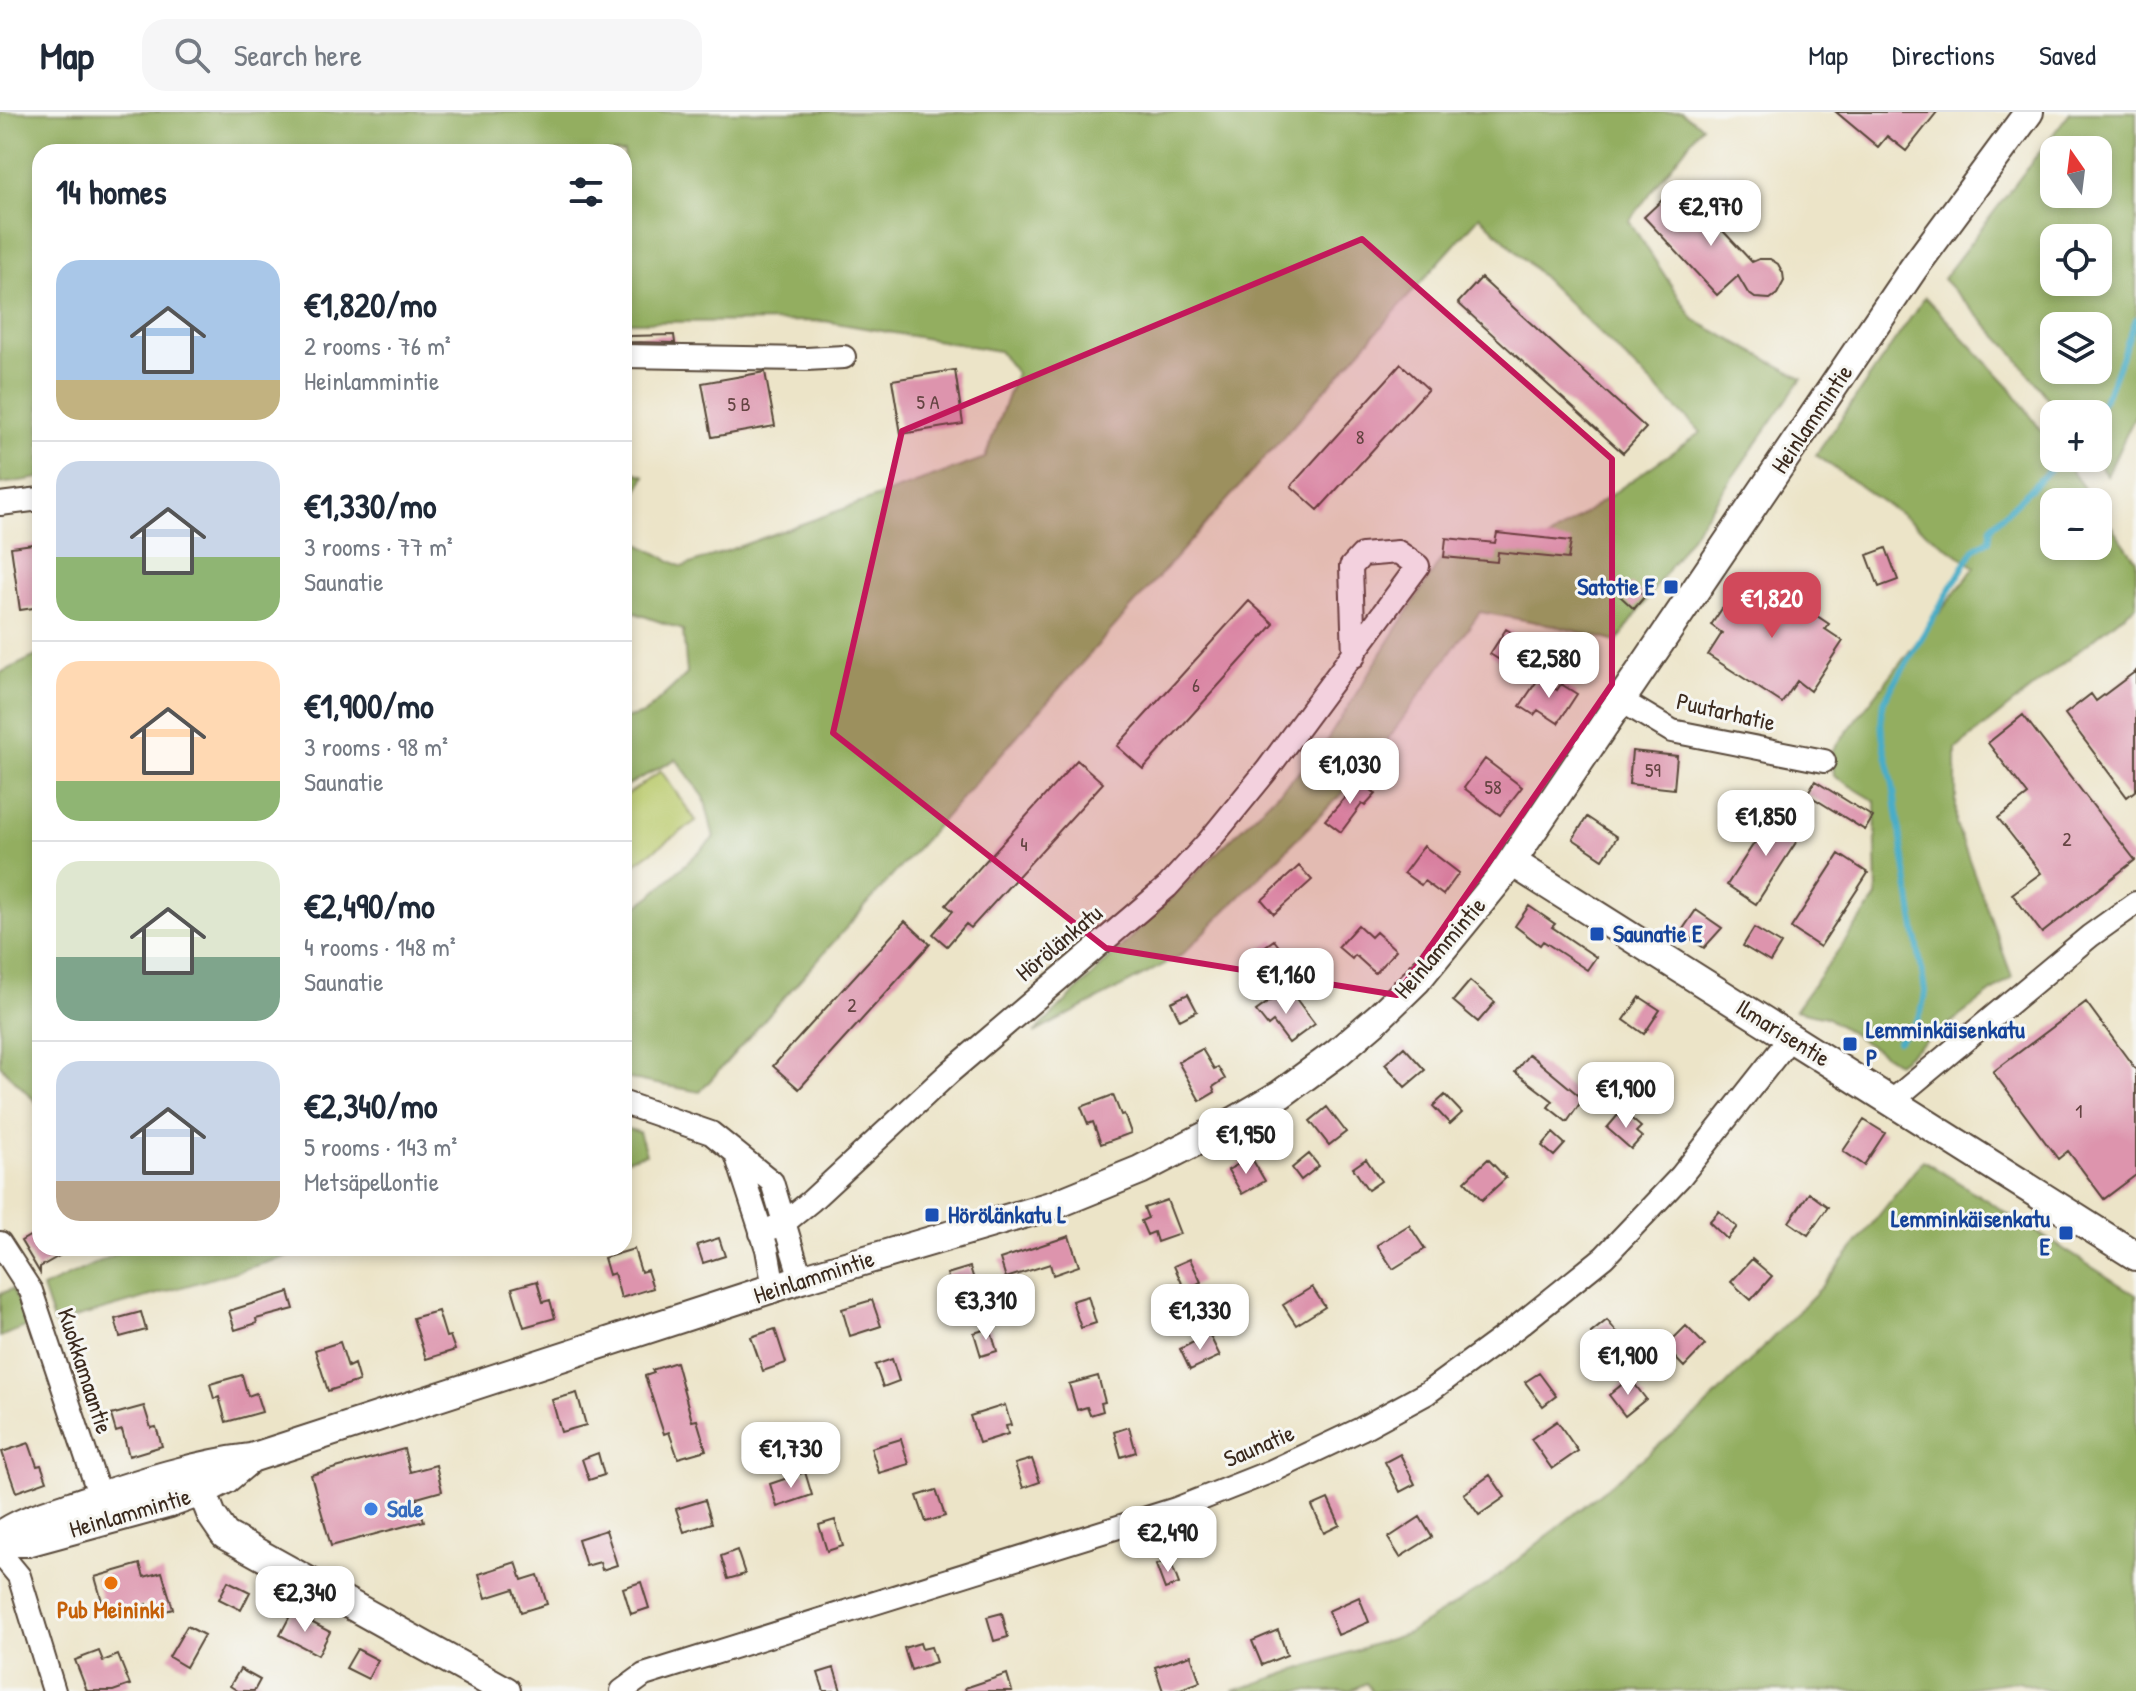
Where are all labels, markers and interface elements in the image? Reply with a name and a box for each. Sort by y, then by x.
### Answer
search box [142,19,702,91]
text: Map [40,29,94,81]
icon: search [170,33,214,77]
text: Search here [234,35,362,75]
text: Map [1808,36,1848,74]
text: Directions [1892,36,1995,74]
text: Saved [2039,36,2096,74]
north arrow [2040,136,2112,208]
map controls [2040,136,2112,560]
text: 14 homes [56,169,167,215]
icon: filters [564,170,608,214]
pin: €2,970 [1646,180,1776,248]
text: €2,970 [1679,188,1743,223]
button: locate [2040,224,2112,296]
text: €1,820/mo [304,282,437,328]
icon: home [120,292,216,388]
button: layers [2040,312,2112,384]
text: 2 rooms · 76 m² [304,328,451,363]
street label: Heinlammintie [1763,357,1860,479]
text: Heinlammintie [304,363,439,398]
house number: 5 A [917,388,940,415]
house number: 5 B [727,390,751,417]
button: + [2040,400,2112,472]
house number: 8 [1356,423,1364,450]
text: €1,330/mo [304,483,436,529]
button: − [2040,488,2112,560]
icon: home [120,493,216,589]
text: 3 rooms · 77 m² [304,529,453,564]
text: Saunatie [304,564,384,599]
place label: Satotie E [1577,570,1655,602]
pin: €1,820 [1707,572,1837,640]
marker: Satotie E [1662,578,1680,596]
text: €1,820 [1741,580,1803,615]
pin: €2,580 [1484,632,1614,700]
text: €2,580 [1517,640,1581,675]
house number: 6 [1192,671,1200,698]
text: €1,900/mo [304,683,434,729]
street label: Puutarhatie [1674,684,1779,738]
icon: home [120,693,216,789]
text: 3 rooms · 98 m² [304,729,448,764]
pin: €1,030 [1285,738,1415,806]
text: €1,030 [1319,746,1381,781]
house number: 59 [1645,756,1661,783]
text: Saunatie [304,764,384,799]
house number: 58 [1484,773,1502,800]
pin: €1,850 [1701,790,1831,858]
text: €1,850 [1735,798,1797,833]
house number: 2 [2062,825,2072,852]
house number: 4 [1020,830,1028,857]
text: €2,490/mo [304,883,435,929]
street label: Heinlammintie [1386,889,1493,1005]
icon: home [120,893,216,989]
street label: Hörölänkatu [1008,896,1109,988]
place label: Saunatie E [1613,917,1703,949]
marker: Saunatie E [1588,925,1606,943]
text: 4 rooms · 148 m² [304,929,456,964]
pin: €1,160 [1221,948,1351,1016]
text: €1,160 [1257,956,1315,991]
text: Saunatie [304,964,384,999]
house number: 2 [847,991,857,1018]
street label: Ilmarisentie [1730,991,1837,1074]
place label: Lemminkäisenkatu P [1866,1013,2025,1073]
marker: Lemminkäisenkatu P [1841,1035,1859,1053]
pin: €1,900 [1561,1062,1691,1130]
text: €1,900 [1596,1070,1656,1105]
text: €2,340/mo [304,1083,438,1129]
icon: home [120,1093,216,1189]
house number: 1 [2075,1097,2083,1124]
pin: €1,950 [1181,1108,1311,1176]
text: €1,950 [1216,1116,1276,1151]
text: 5 rooms · 143 m² [304,1129,457,1164]
text: Metsäpellontie [304,1164,439,1199]
place label: Hörölänkatu L [948,1198,1066,1230]
place label: Lemminkäisenkatu E [1891,1202,2050,1262]
marker: Hörölänkatu L [923,1206,941,1224]
marker: Lemminkäisenkatu E [2057,1224,2075,1242]
street label: Heinlammintie [749,1241,878,1311]
pin: €3,310 [921,1274,1051,1342]
text: €3,310 [955,1282,1017,1317]
pin: €1,330 [1135,1284,1265,1352]
text: €1,330 [1169,1292,1231,1327]
street label: Kuokkamaantie [51,1304,121,1438]
pin: €1,900 [1563,1329,1693,1397]
text: €1,900 [1598,1337,1658,1372]
street label: Saunatie [1219,1416,1299,1474]
pin: €1,730 [726,1422,856,1490]
text: €1,730 [759,1430,823,1465]
street label: Heinlammintie [65,1479,195,1545]
place label: Sale [387,1492,424,1524]
marker: Sale [362,1500,380,1518]
pin: €2,490 [1103,1506,1233,1574]
text: €2,490 [1138,1514,1198,1549]
pin: €2,340 [240,1566,370,1634]
marker: Pub Meininki [102,1574,120,1592]
text: €2,340 [274,1574,336,1609]
place label: Pub Meininki [57,1593,165,1625]

